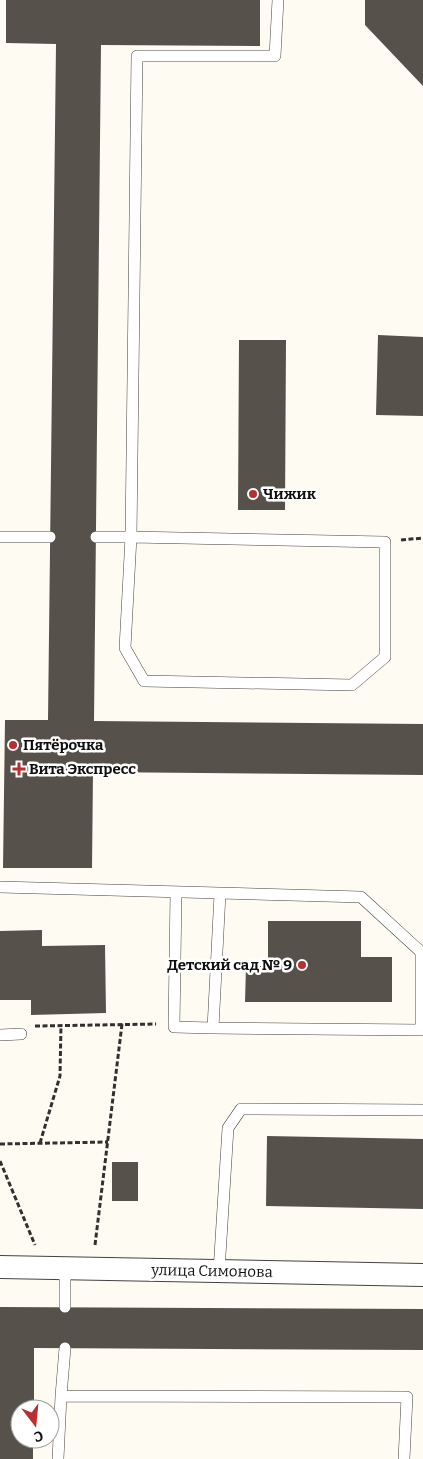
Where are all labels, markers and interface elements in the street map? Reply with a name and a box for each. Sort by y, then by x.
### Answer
place label: Чижик [263,485,317,503]
marker: Чижик [247,488,259,500]
place label: Пятёрочка [23,736,104,754]
marker: Пятёрочка [7,739,19,751]
place label: Вита Экспресс [29,760,136,778]
marker: Вита Экспресс [13,763,25,775]
place label: Детский сад № 9 [167,956,292,974]
marker: Детский сад № 9 [296,959,308,971]
street label: улица Симонова [150,1261,273,1281]
north arrow [10,1399,60,1449]
text: С [32,1427,45,1445]

